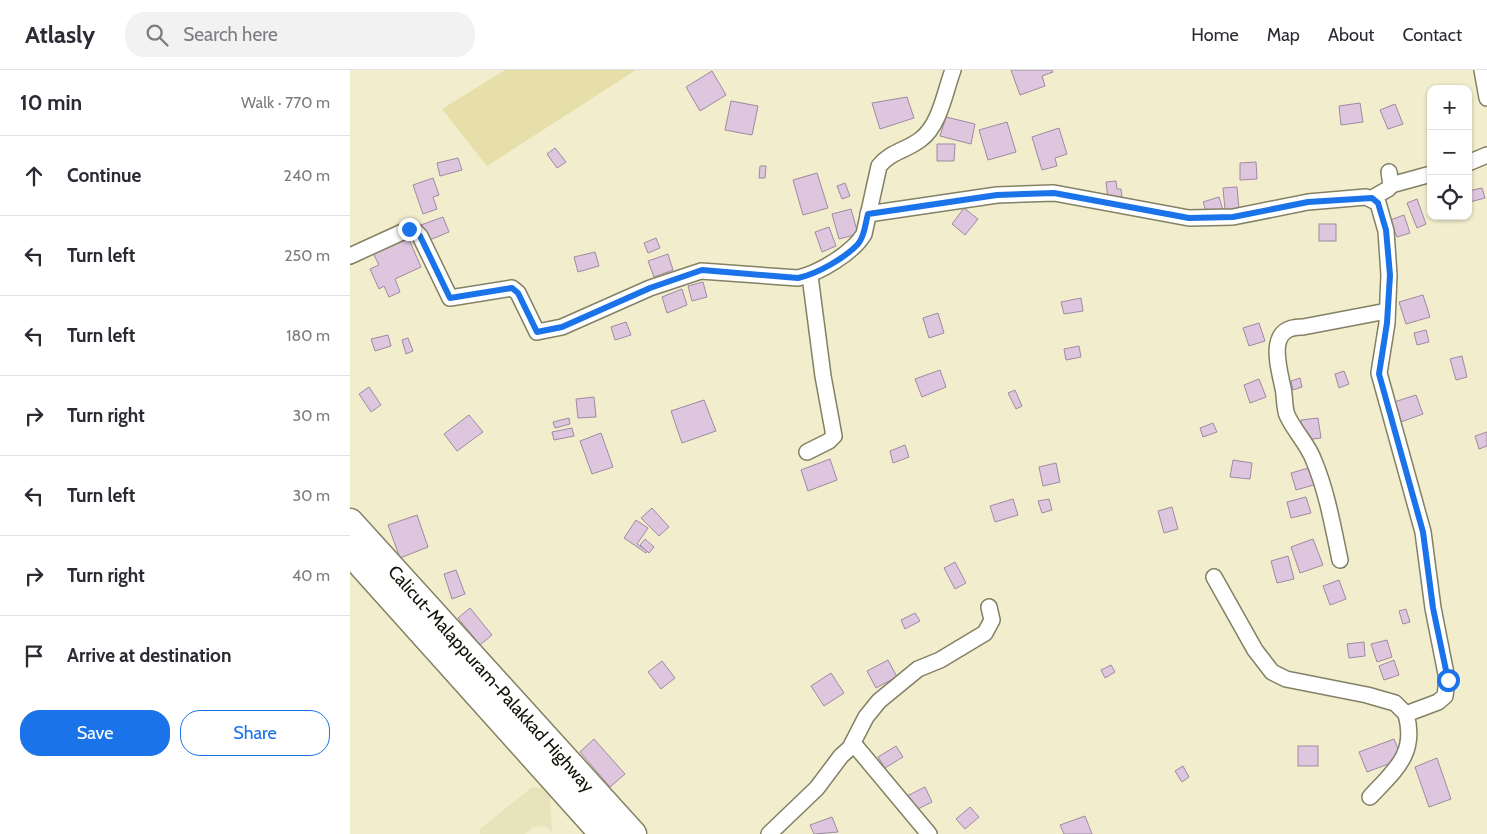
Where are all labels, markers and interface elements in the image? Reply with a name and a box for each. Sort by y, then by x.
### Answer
search box [125,12,475,57]
text: Atlasly [25,20,95,49]
icon: search [143,21,171,49]
text: Search here [183,23,278,46]
text: Home [1191,24,1239,46]
text: Map [1267,24,1300,46]
text: About [1328,24,1374,46]
text: Contact [1402,24,1462,46]
map controls [1427,85,1472,220]
button: + [1427,85,1472,130]
text: 10 min [20,90,82,115]
text: Walk · 770 m [241,93,330,112]
button: − [1427,130,1472,175]
icon: ahead [20,162,48,190]
text: Continue [67,164,141,187]
text: 240 m [284,166,330,185]
button: locate [1427,175,1472,220]
route end [398,218,421,241]
icon: left [20,242,48,270]
text: Turn left [67,244,135,267]
text: 250 m [284,246,330,265]
icon: left [20,322,48,350]
text: Turn left [67,324,135,347]
text: 180 m [286,326,330,345]
icon: right [20,402,48,430]
text: Turn right [67,404,145,427]
text: 30 m [293,406,330,425]
icon: left [20,482,48,510]
text: Turn left [67,484,135,507]
text: 30 m [293,486,330,505]
street label: Calicut-Malappuram-Palakkad Highway [383,561,599,797]
icon: right [20,562,48,590]
text: Turn right [67,564,145,587]
text: 40 m [292,566,330,585]
icon: arrive [20,642,48,670]
text: Arrive at destination [67,644,231,667]
route start [1437,669,1460,692]
button: Save [20,710,170,756]
button: Share [180,710,330,756]

